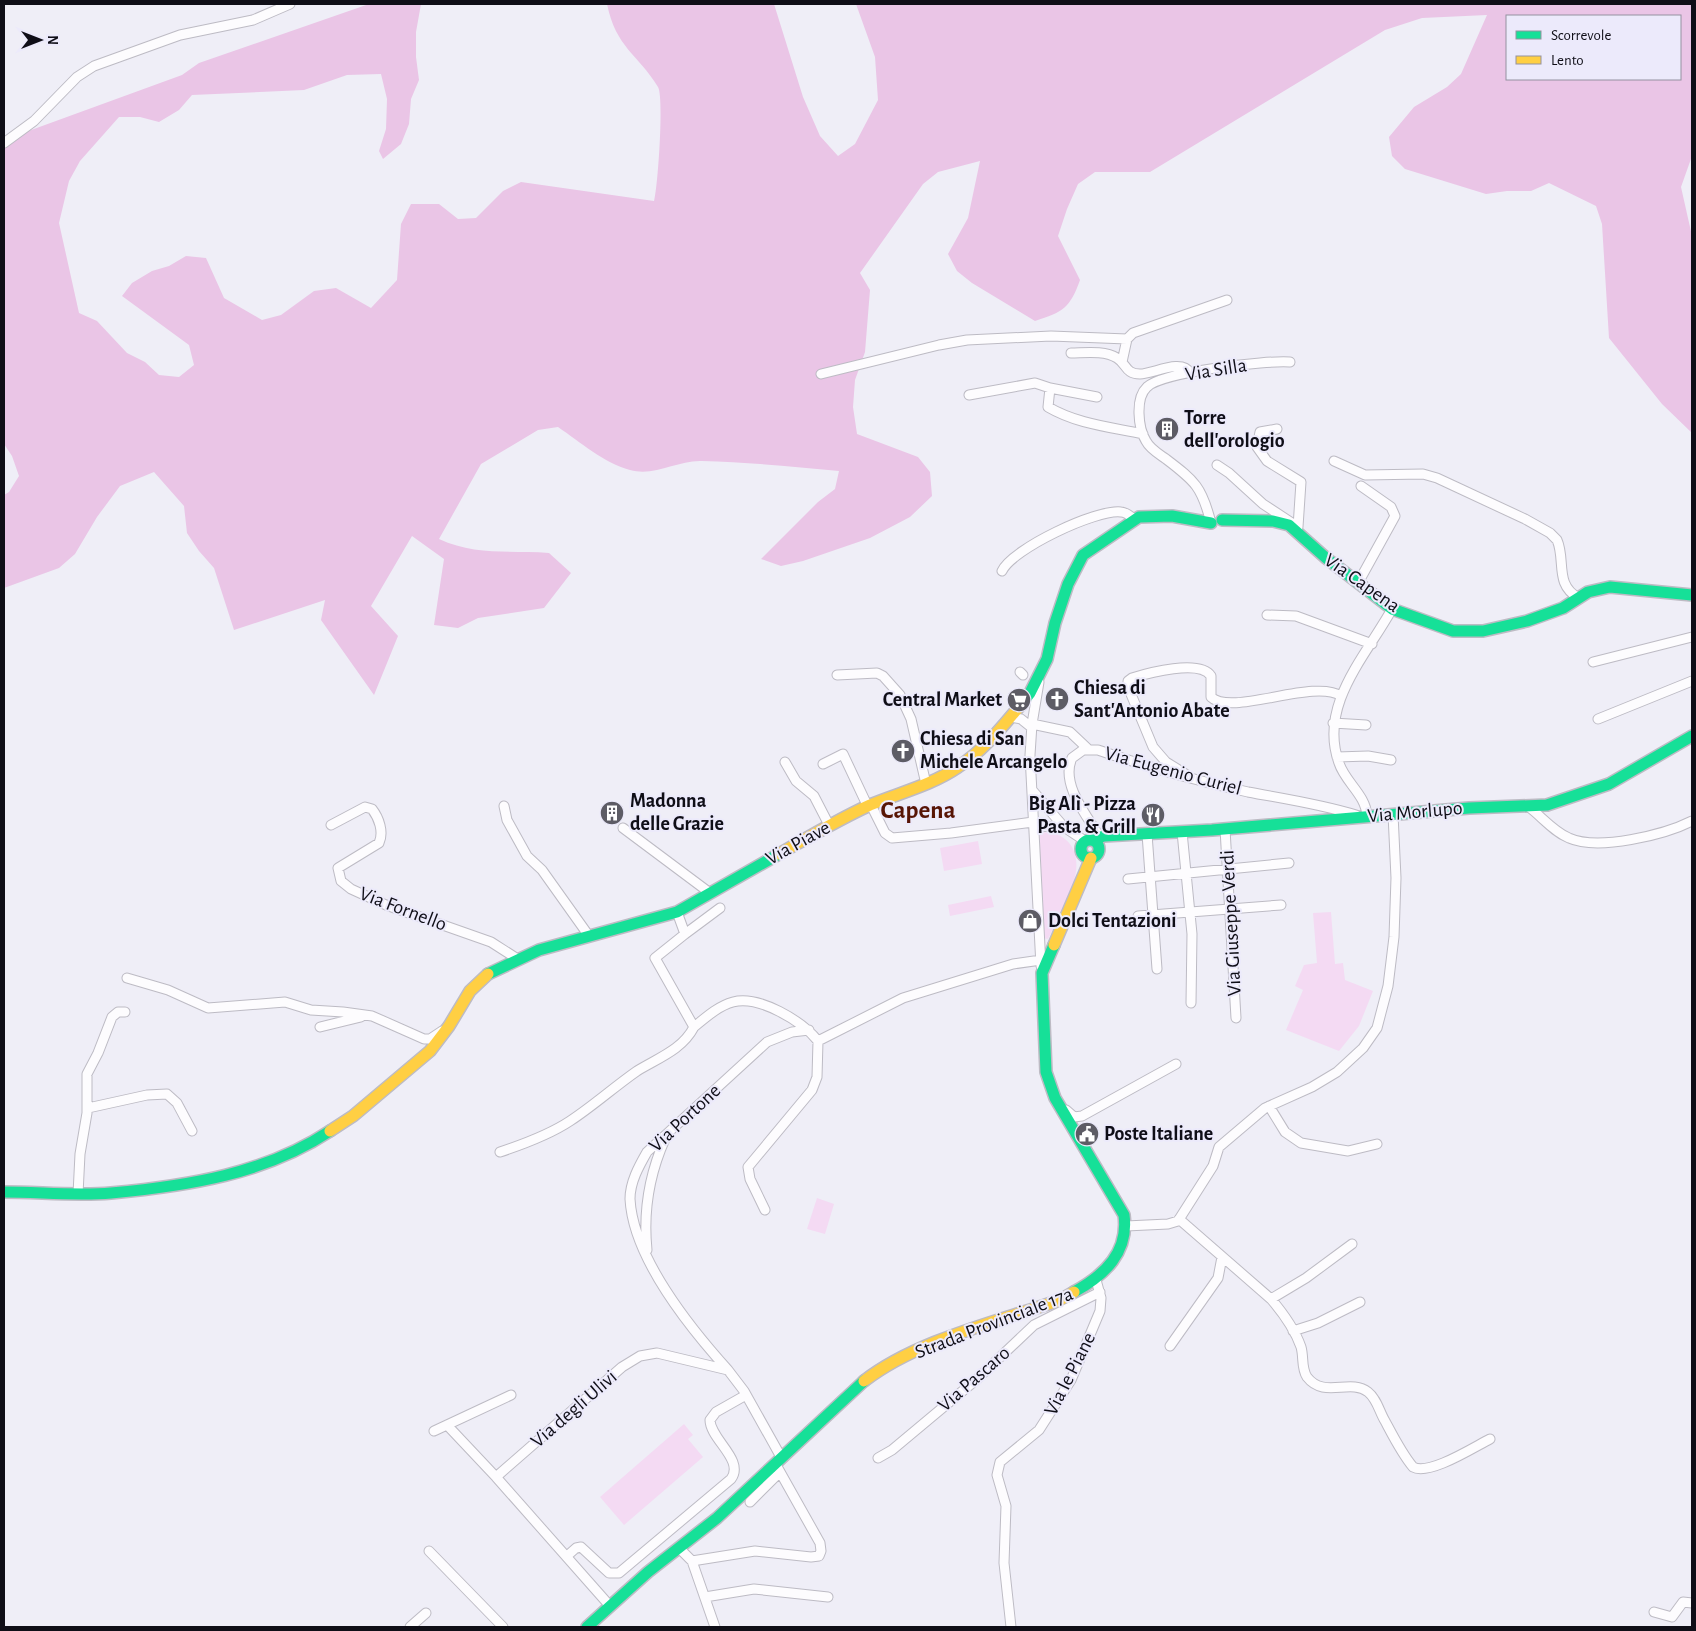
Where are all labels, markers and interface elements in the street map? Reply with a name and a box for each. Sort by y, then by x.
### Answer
north arrow [15,15,65,65]
legend [1506,15,1681,80]
text: Scorrevole [1551,28,1612,43]
text: N [45,35,59,45]
text: Lento [1551,53,1584,68]
street label: Via Silla [1184,355,1248,385]
place label: Torre dell'orologio [1184,408,1285,451]
building icon: Torre dell'orologio [1154,416,1180,442]
street label: Via Capena [1321,550,1403,616]
place label: Chiesa di Sant'Antonio Abate [1074,678,1230,721]
church icon: Chiesa di Sant'Antonio Abate [1044,686,1070,712]
supermarket icon: Central Market [1006,687,1032,713]
place label: Central Market [883,690,1002,710]
place label: Chiesa di San Michele Arcangelo [920,729,1067,772]
church icon: Chiesa di San Michele Arcangelo [890,738,916,764]
street label: Via Eugenio Curiel [1102,743,1244,799]
place label: Madonna delle Grazie [630,791,724,834]
place label: Big Alì - Pizza Pasta & Grill [1029,794,1136,837]
district label: Capena [881,798,955,823]
street label: Via Morlupo [1367,798,1463,826]
building icon: Madonna delle Grazie [599,800,625,826]
restaurant icon: Big Alì - Pizza Pasta & Grill [1140,802,1166,828]
street label: Via Piave [762,817,834,869]
street label: Via Giuseppe Verdi [1217,849,1245,997]
street label: Via Fornello [356,883,450,935]
shop icon: Dolci Tentazioni [1017,908,1043,934]
place label: Dolci Tentazioni [1048,911,1177,931]
street label: Via Portone [645,1080,725,1156]
public building icon: Poste Italiane [1074,1121,1100,1147]
place label: Poste Italiane [1104,1124,1213,1144]
street label: Strada Provinciale 17a [912,1284,1076,1362]
street label: Via le Piane [1041,1329,1099,1419]
street label: Via Pascaro [934,1343,1014,1415]
street label: Via degli Ulivi [527,1367,621,1451]

